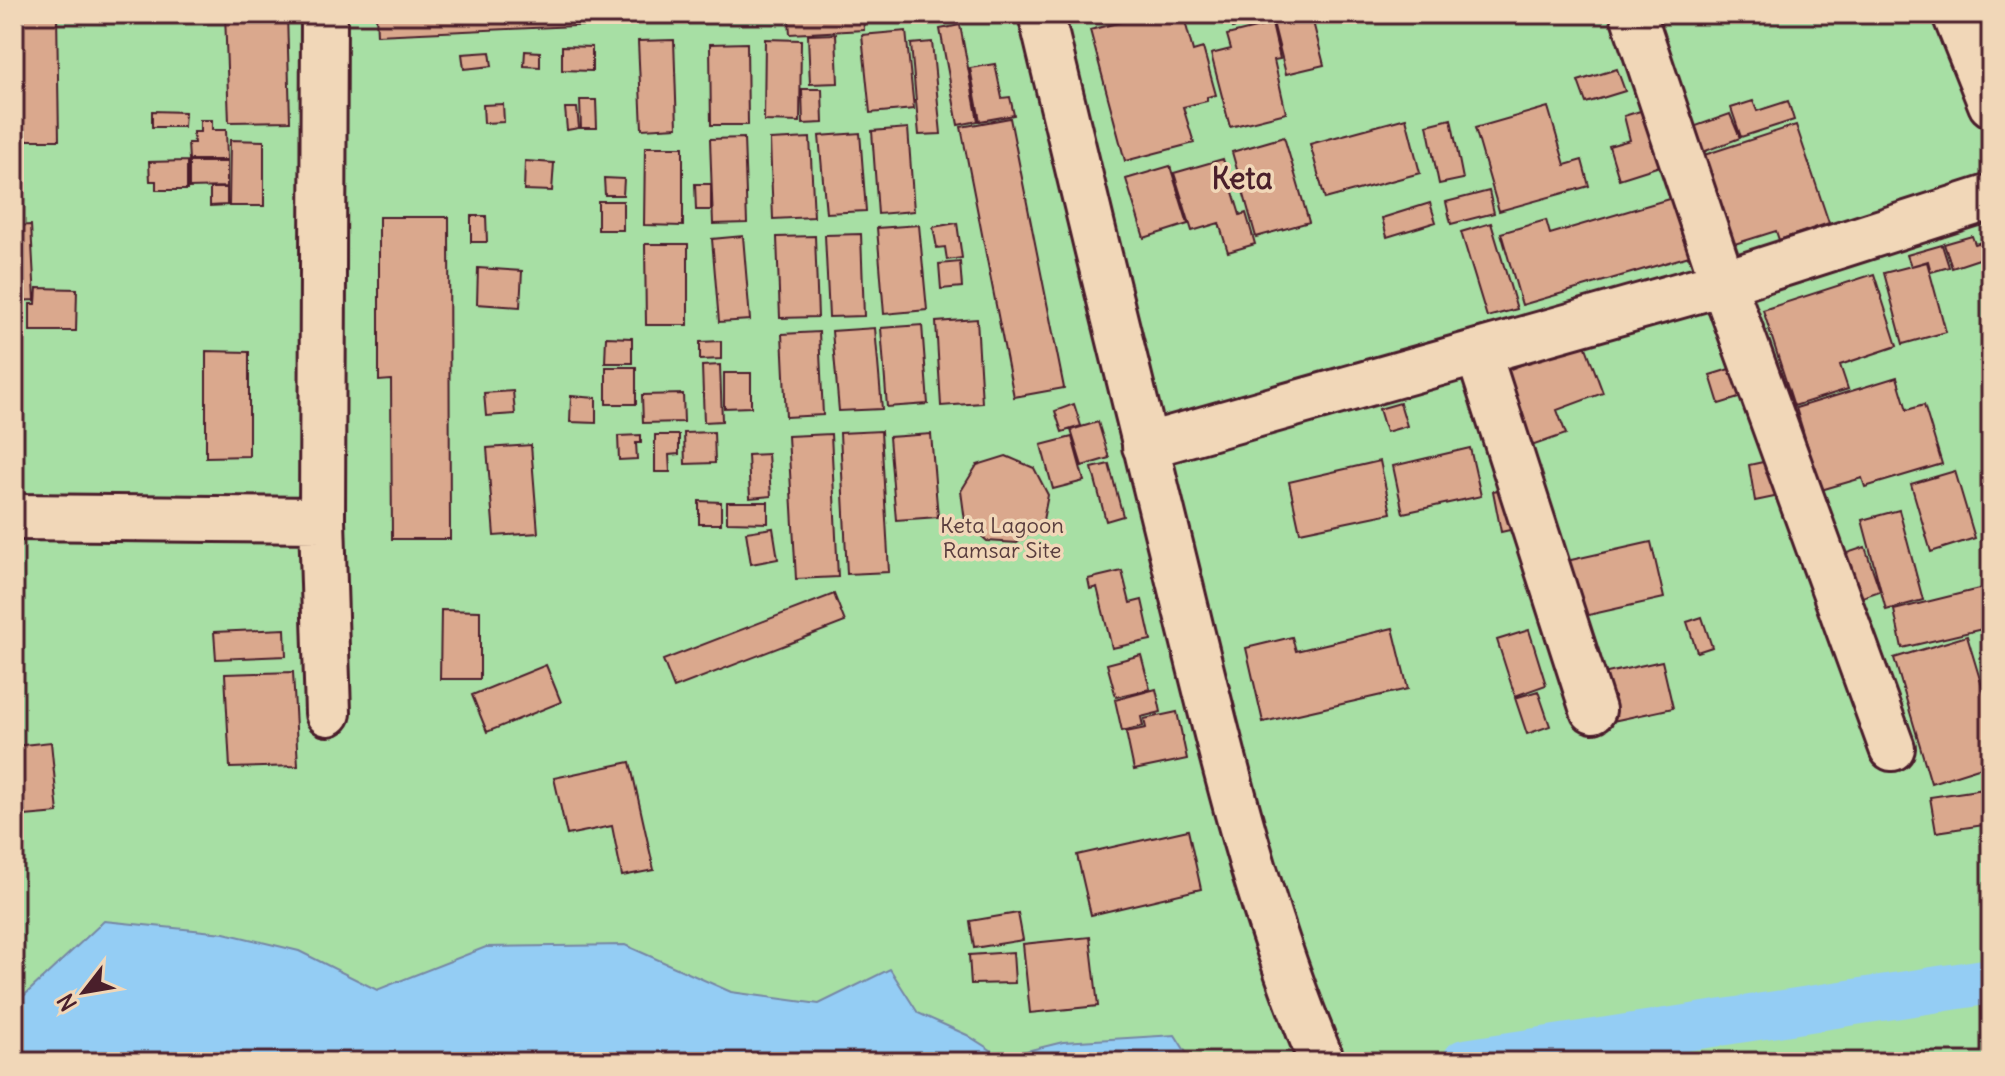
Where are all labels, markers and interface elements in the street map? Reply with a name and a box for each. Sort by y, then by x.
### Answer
district label: Keta [1211,159,1273,197]
park label: Keta Lagoon Ramsar Site [940,511,1064,564]
north arrow [44,952,124,1032]
text: N [51,989,83,1016]

